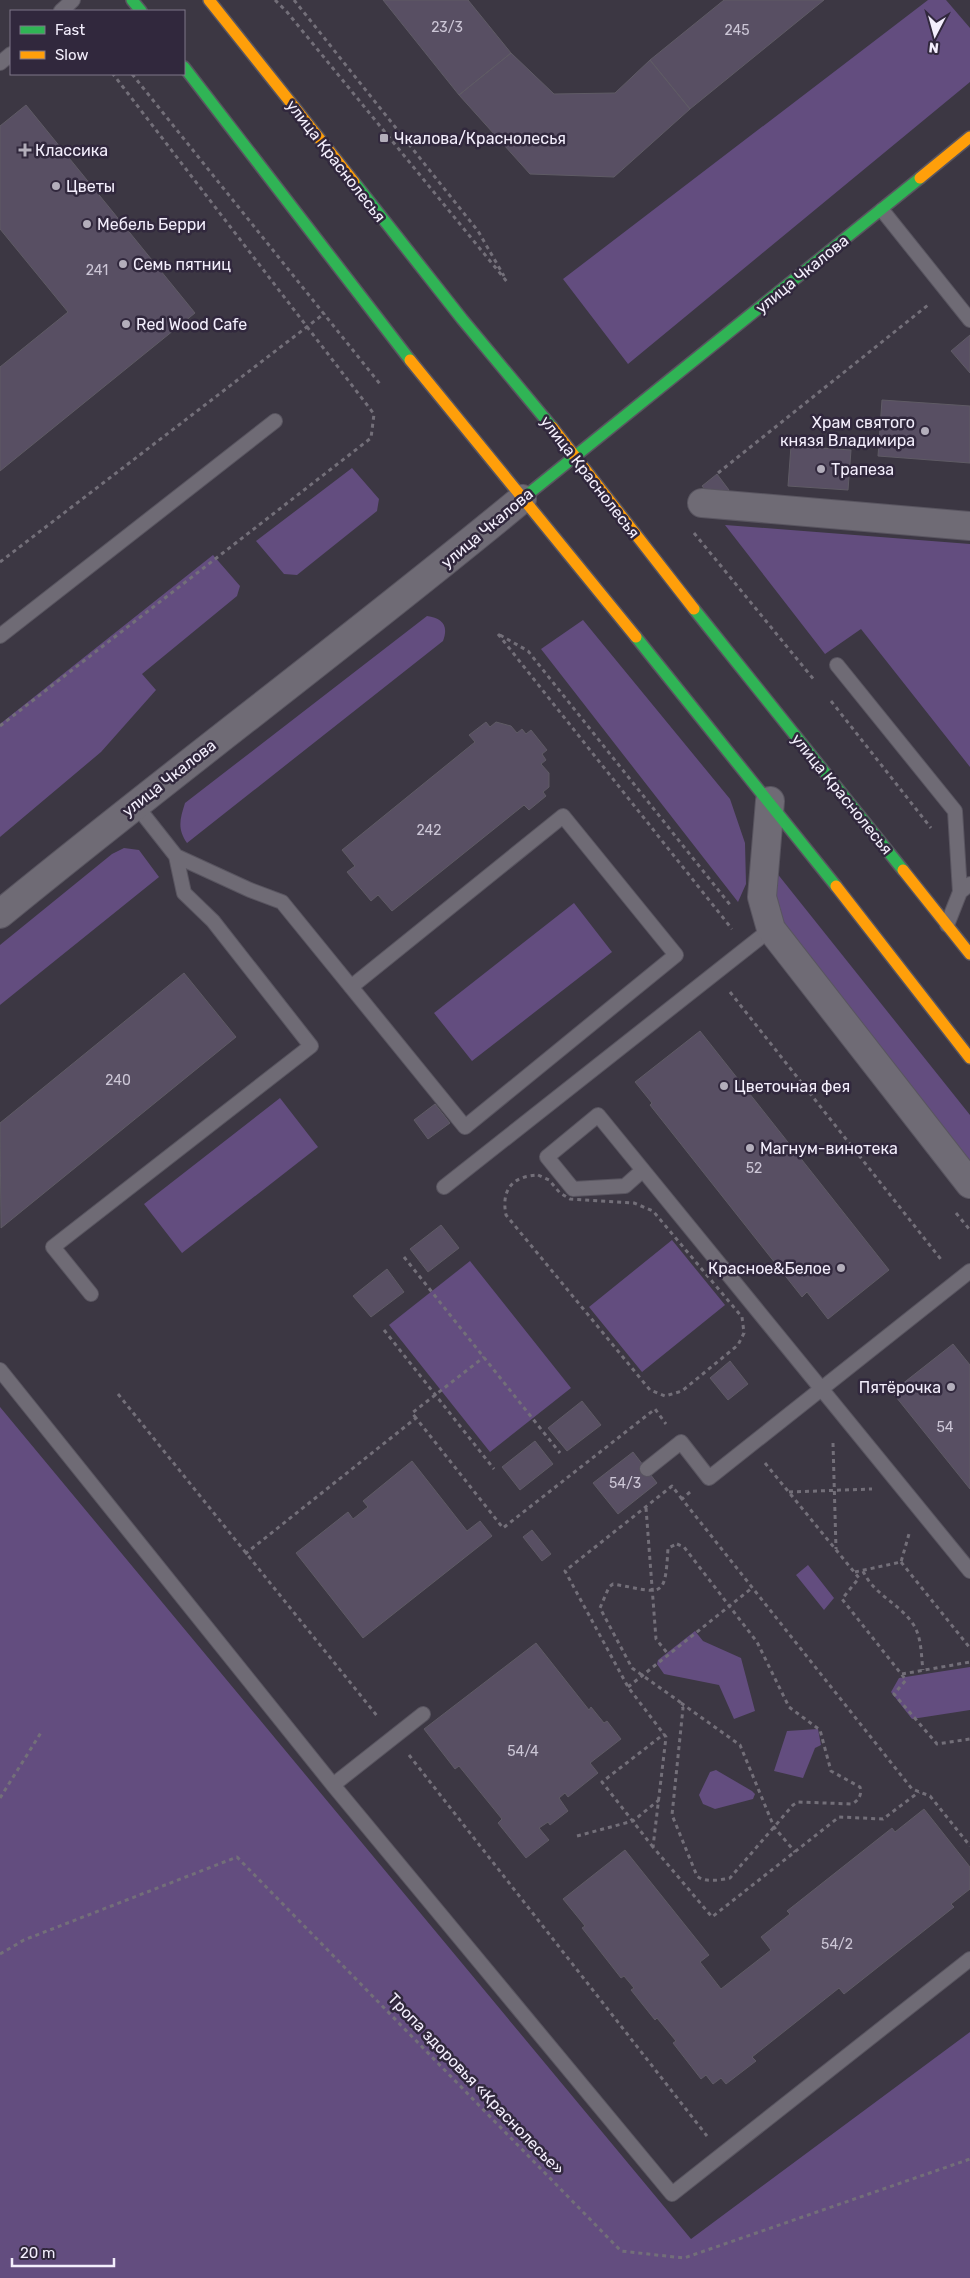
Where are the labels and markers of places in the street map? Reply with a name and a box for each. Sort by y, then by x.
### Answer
place label: Чкалова/Краснолесья [394,129,566,148]
marker: Чкалова/Краснолесья [378,132,390,144]
place label: Классика [35,141,108,160]
marker: Классика [19,144,31,156]
place label: Цветы [66,177,115,196]
marker: Цветы [50,180,62,192]
place label: Мебель Берри [97,215,206,234]
marker: Мебель Берри [81,218,93,230]
place label: Семь пятниц [133,255,231,274]
marker: Семь пятниц [117,258,129,270]
place label: Red Wood Cafe [136,315,247,334]
marker: Red Wood Cafe [120,318,132,330]
place label: Храм святого князя Владимира [780,413,915,450]
marker: Храм святого князя Владимира [919,425,931,437]
place label: Трапеза [831,460,894,479]
marker: Трапеза [815,463,827,475]
place label: Цветочная фея [734,1077,850,1096]
marker: Цветочная фея [718,1080,730,1092]
place label: Магнум-винотека [760,1139,898,1158]
marker: Магнум-винотека [744,1142,756,1154]
place label: Красное&Белое [708,1259,831,1278]
marker: Красное&Белое [835,1262,847,1274]
place label: Пятёрочка [859,1378,941,1397]
marker: Пятёрочка [945,1381,957,1393]

